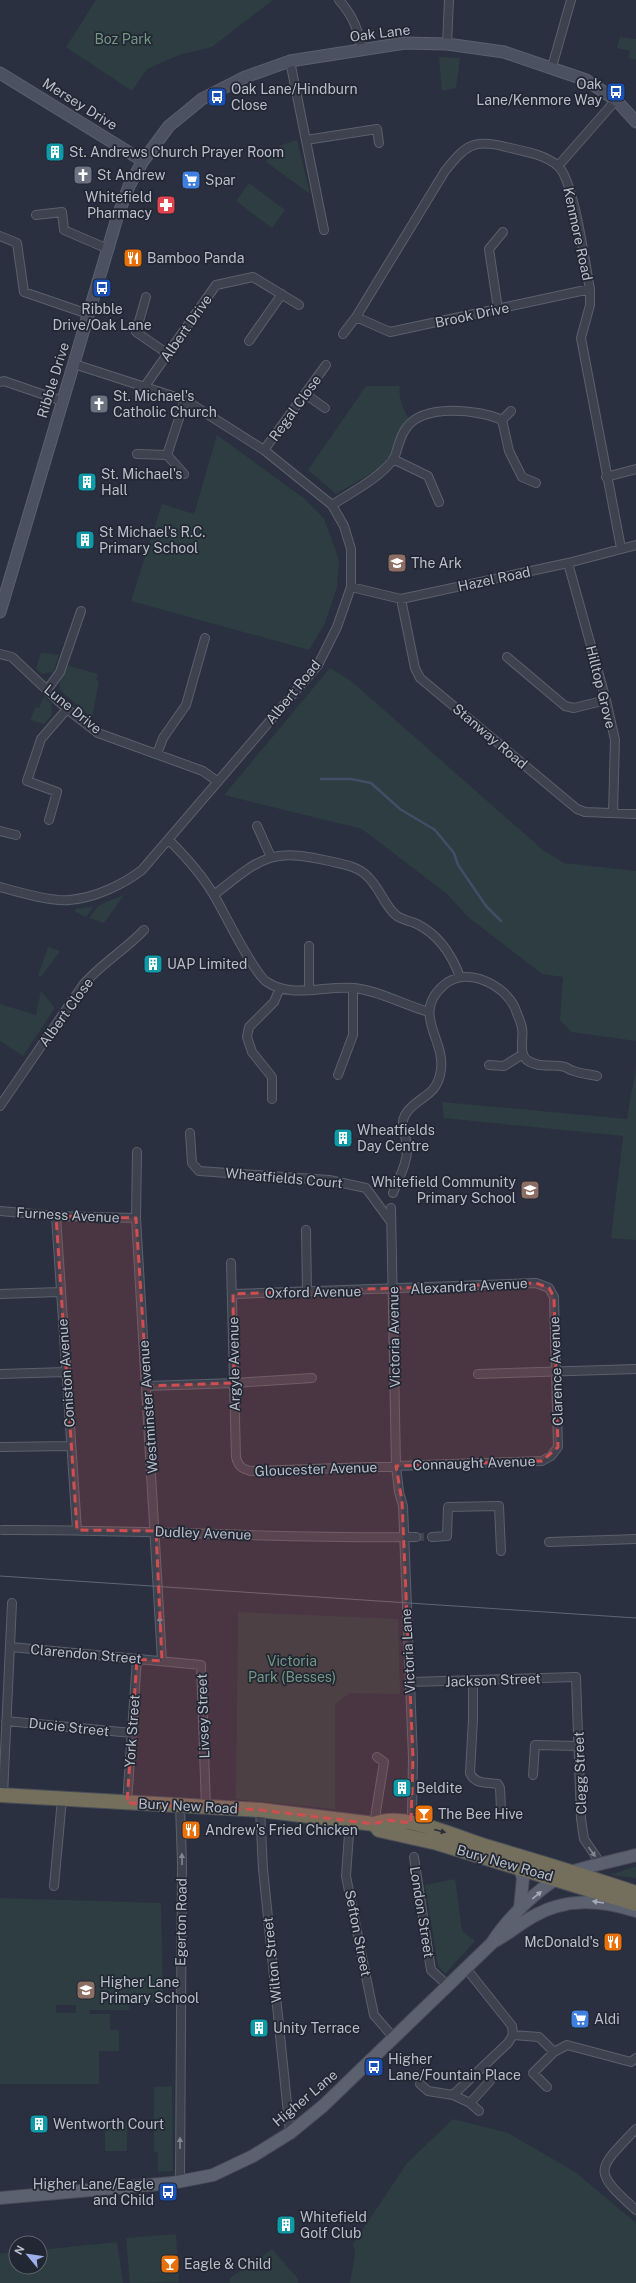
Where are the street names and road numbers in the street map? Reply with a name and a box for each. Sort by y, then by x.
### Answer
street label: Oak Lane [349,21,411,45]
street label: Mersey Drive [40,75,120,133]
street label: Kenmore Road [560,186,596,282]
street label: Albert Drive [157,291,215,365]
street label: Brook Drive [433,299,511,331]
street label: Ribble Drive [34,340,72,420]
street label: Regal Close [266,372,324,444]
street label: Hazel Road [456,564,532,594]
street label: Hilltop Grove [583,644,619,730]
street label: Albert Road [262,657,324,727]
street label: Lune Drive [41,681,105,737]
street label: Stanway Road [449,700,531,772]
street label: Albert Close [36,975,96,1049]
street label: Wheatfields Court [225,1165,343,1191]
street label: Furness Avenue [16,1204,120,1226]
street label: Alexandra Avenue [410,1275,528,1297]
street label: Oxford Avenue [265,1283,361,1301]
street label: Victoria Avenue [385,1286,403,1388]
street label: Argyle Avenue [225,1316,243,1411]
street label: Clarence Avenue [546,1316,566,1426]
street label: Coniston Avenue [54,1318,78,1428]
street label: Westminster Avenue [135,1340,161,1474]
street label: Connaught Avenue [412,1453,536,1473]
street label: Gloucester Avenue [254,1459,378,1479]
street label: Dudley Avenue [154,1523,252,1543]
street label: Victoria Lane [398,1608,418,1694]
street label: Clarendon Street [30,1641,142,1667]
street label: Jackson Street [445,1670,541,1690]
street label: Livsey Street [194,1673,212,1759]
street label: York Street [121,1694,143,1768]
street label: Ducie Street [28,1715,110,1739]
street label: Clegg Street [571,1731,589,1815]
street label: Bury New Road [138,1795,238,1817]
street label: Bury New Road [455,1842,555,1884]
street label: London Street [407,1865,437,1959]
street label: Egerton Road [172,1878,190,1966]
street label: Sefton Street [342,1888,374,1978]
street label: Wilton Street [260,1916,284,2004]
street label: Higher Lane [269,2066,341,2130]

